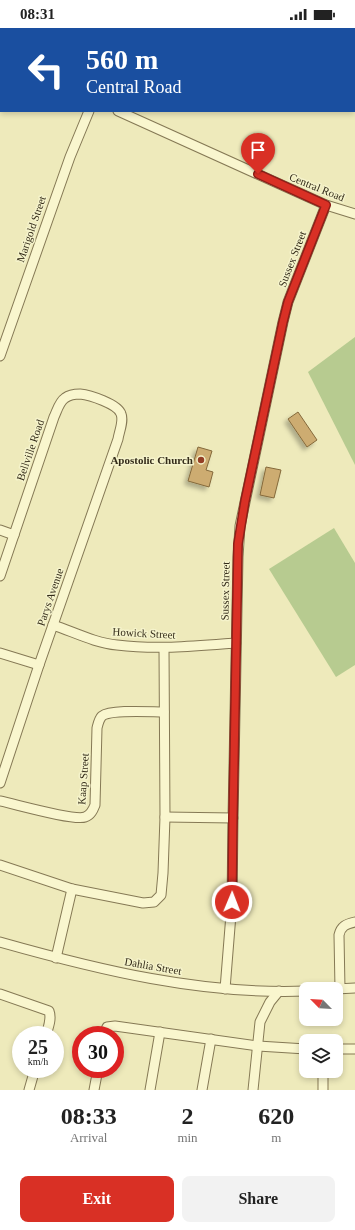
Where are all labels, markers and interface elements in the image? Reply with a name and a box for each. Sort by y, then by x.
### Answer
text: 08:31 [20,6,55,22]
icon: left [20,44,72,96]
text: 560 m [86,44,158,75]
text: Central Road [86,77,181,97]
pin [241,133,275,174]
icon: arrive [247,139,269,161]
street label: Central Road [288,171,347,204]
street label: Marigold Street [14,194,48,264]
street label: Sussex Street [276,229,308,289]
street label: Bellville Road [14,417,46,482]
place label: Apostolic Church [110,454,193,466]
marker: Apostolic Church [196,455,206,465]
street label: Sussex Street [218,561,232,621]
street label: Parys Avenue [35,567,65,627]
street label: Howick Street [112,625,176,641]
street label: Kaap Street [75,753,91,805]
position arrow [211,881,253,923]
street label: Dahlia Street [124,955,182,977]
north arrow [299,982,343,1026]
map controls [299,982,343,1078]
speed limit sign: 30 [72,1026,124,1078]
button: layers [299,1034,343,1078]
text: 25 [28,1036,48,1058]
text: km/h [28,1056,48,1067]
text: 08:33 [61,1103,117,1129]
text: 2 [181,1103,193,1129]
text: 620 [258,1103,294,1129]
text: Arrival [70,1130,107,1145]
text: min [177,1130,198,1145]
text: m [271,1130,281,1145]
button: Exit [20,1176,174,1222]
button: Share [182,1176,335,1222]

